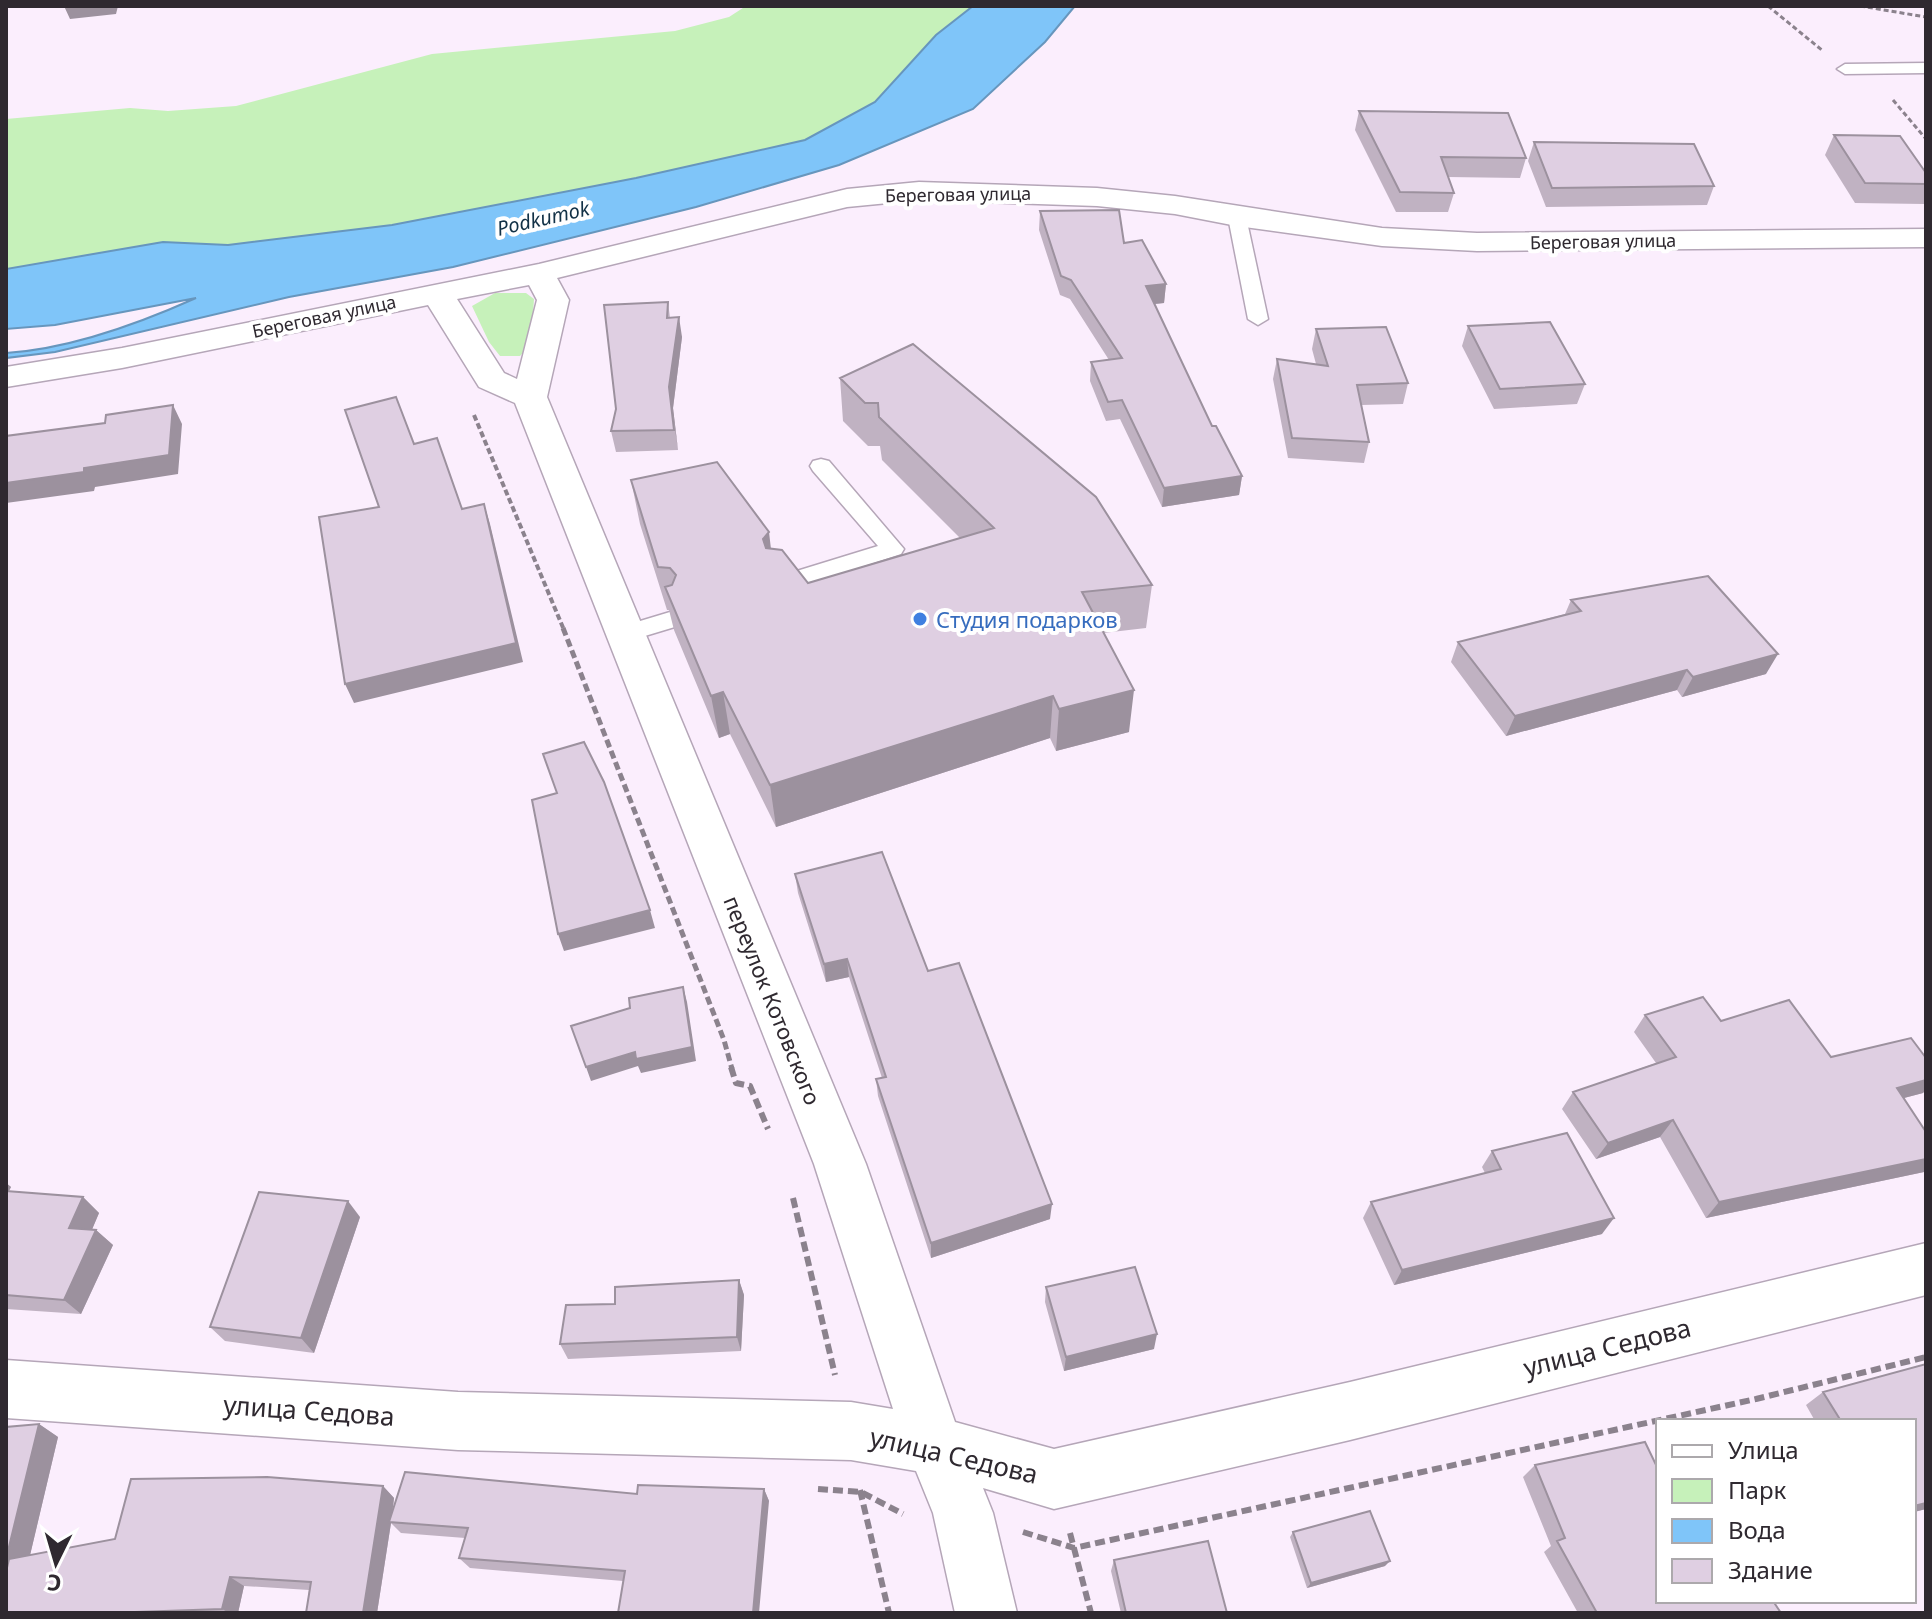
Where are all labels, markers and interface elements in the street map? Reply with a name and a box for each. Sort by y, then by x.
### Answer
street label: Береговая улица [885,181,1031,207]
water label: Podkumok [494,194,593,242]
street label: Береговая улица [1530,228,1676,254]
street label: Береговая улица [250,289,398,343]
place label: Студия подарков [936,604,1118,634]
marker: Студия подарков [911,610,929,628]
street label: переулок Котовского [717,891,829,1109]
street label: улица Седова [1519,1309,1695,1385]
street label: улица Седова [222,1386,396,1434]
street label: улица Седова [866,1418,1042,1492]
legend [1656,1419,1916,1603]
text: Улица [1728,1433,1799,1466]
text: Парк [1728,1473,1787,1506]
text: Вода [1728,1513,1786,1546]
north arrow [16,1523,96,1603]
text: Здание [1728,1553,1813,1586]
text: С [46,1568,63,1599]

